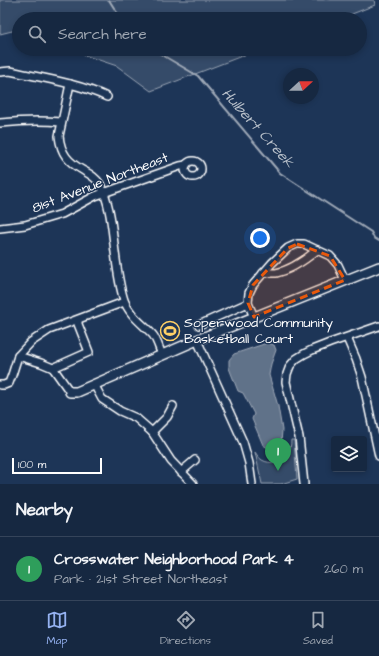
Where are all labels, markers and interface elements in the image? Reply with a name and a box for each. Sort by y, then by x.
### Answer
search box [12,12,367,56]
icon: search [26,23,48,45]
text: Search here [58,24,147,45]
north arrow [283,68,319,104]
water label: Hulbert Creek [217,84,300,173]
street label: 81st Avenue Northeast [29,148,171,218]
your location [250,228,270,248]
place label: Soperwood Community Basketball Court [184,313,333,349]
sports icon: Soperwood Community Basketball Court [159,320,181,342]
map controls [331,436,367,472]
button: layers [331,436,367,472]
pin: 1 [265,438,291,471]
scale bar [12,456,102,475]
text: 100 m [18,457,46,472]
text: Nearby [16,498,73,522]
text: Crosswater Neighborhood Park 4 [54,549,294,570]
text: 1 [28,560,30,578]
text: 260 m [324,560,363,578]
text: Park · 21st Street Northeast [54,570,227,588]
tab: Map [46,609,68,648]
tab: Directions [160,609,211,648]
tab: Saved [303,609,333,648]

